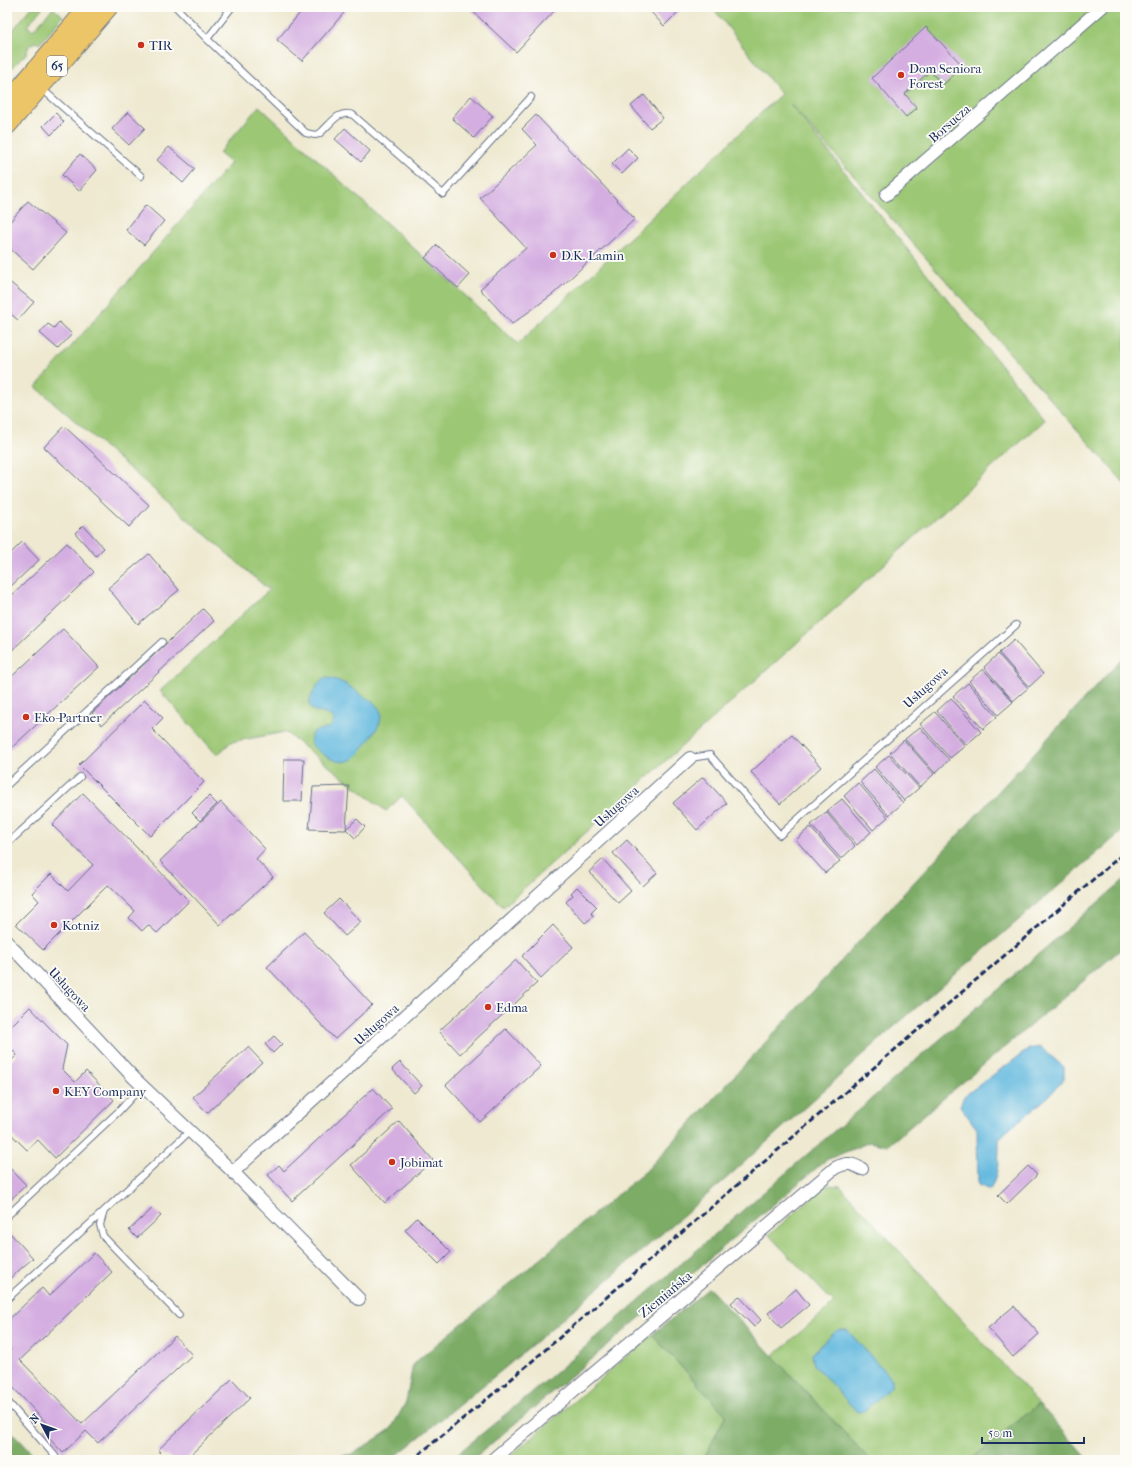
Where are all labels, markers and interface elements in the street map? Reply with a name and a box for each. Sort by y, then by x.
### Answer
place label: TIR [149,38,173,53]
marker: TIR [136,40,146,50]
road number: 65 [47,56,67,76]
place label: Dom Seniora Forest [909,61,983,91]
marker: Dom Seniora Forest [896,70,906,80]
street label: Borsucza [926,101,974,145]
place label: D.K. Lamin [561,248,625,263]
marker: D.K. Lamin [548,250,558,260]
street label: Usługowa [900,663,951,711]
place label: Eko-Partner [34,710,102,725]
marker: Eko-Partner [21,712,31,722]
street label: Usługowa [591,782,642,830]
place label: Kotniz [62,918,100,933]
marker: Kotniz [49,920,59,930]
street label: Usługowa [46,964,94,1015]
street label: Usługowa [351,1000,402,1048]
place label: Edma [496,1000,529,1015]
marker: Edma [483,1002,493,1012]
place label: KEY Company [64,1084,147,1099]
marker: KEY Company [51,1086,61,1096]
place label: Jobimat [399,1155,444,1170]
marker: Jobimat [387,1157,397,1167]
street label: Ziemiańska [636,1267,696,1321]
north arrow [22,1405,62,1445]
text: N [27,1411,43,1426]
scale bar [982,1419,1084,1445]
text: 50 m [988,1426,1012,1440]

